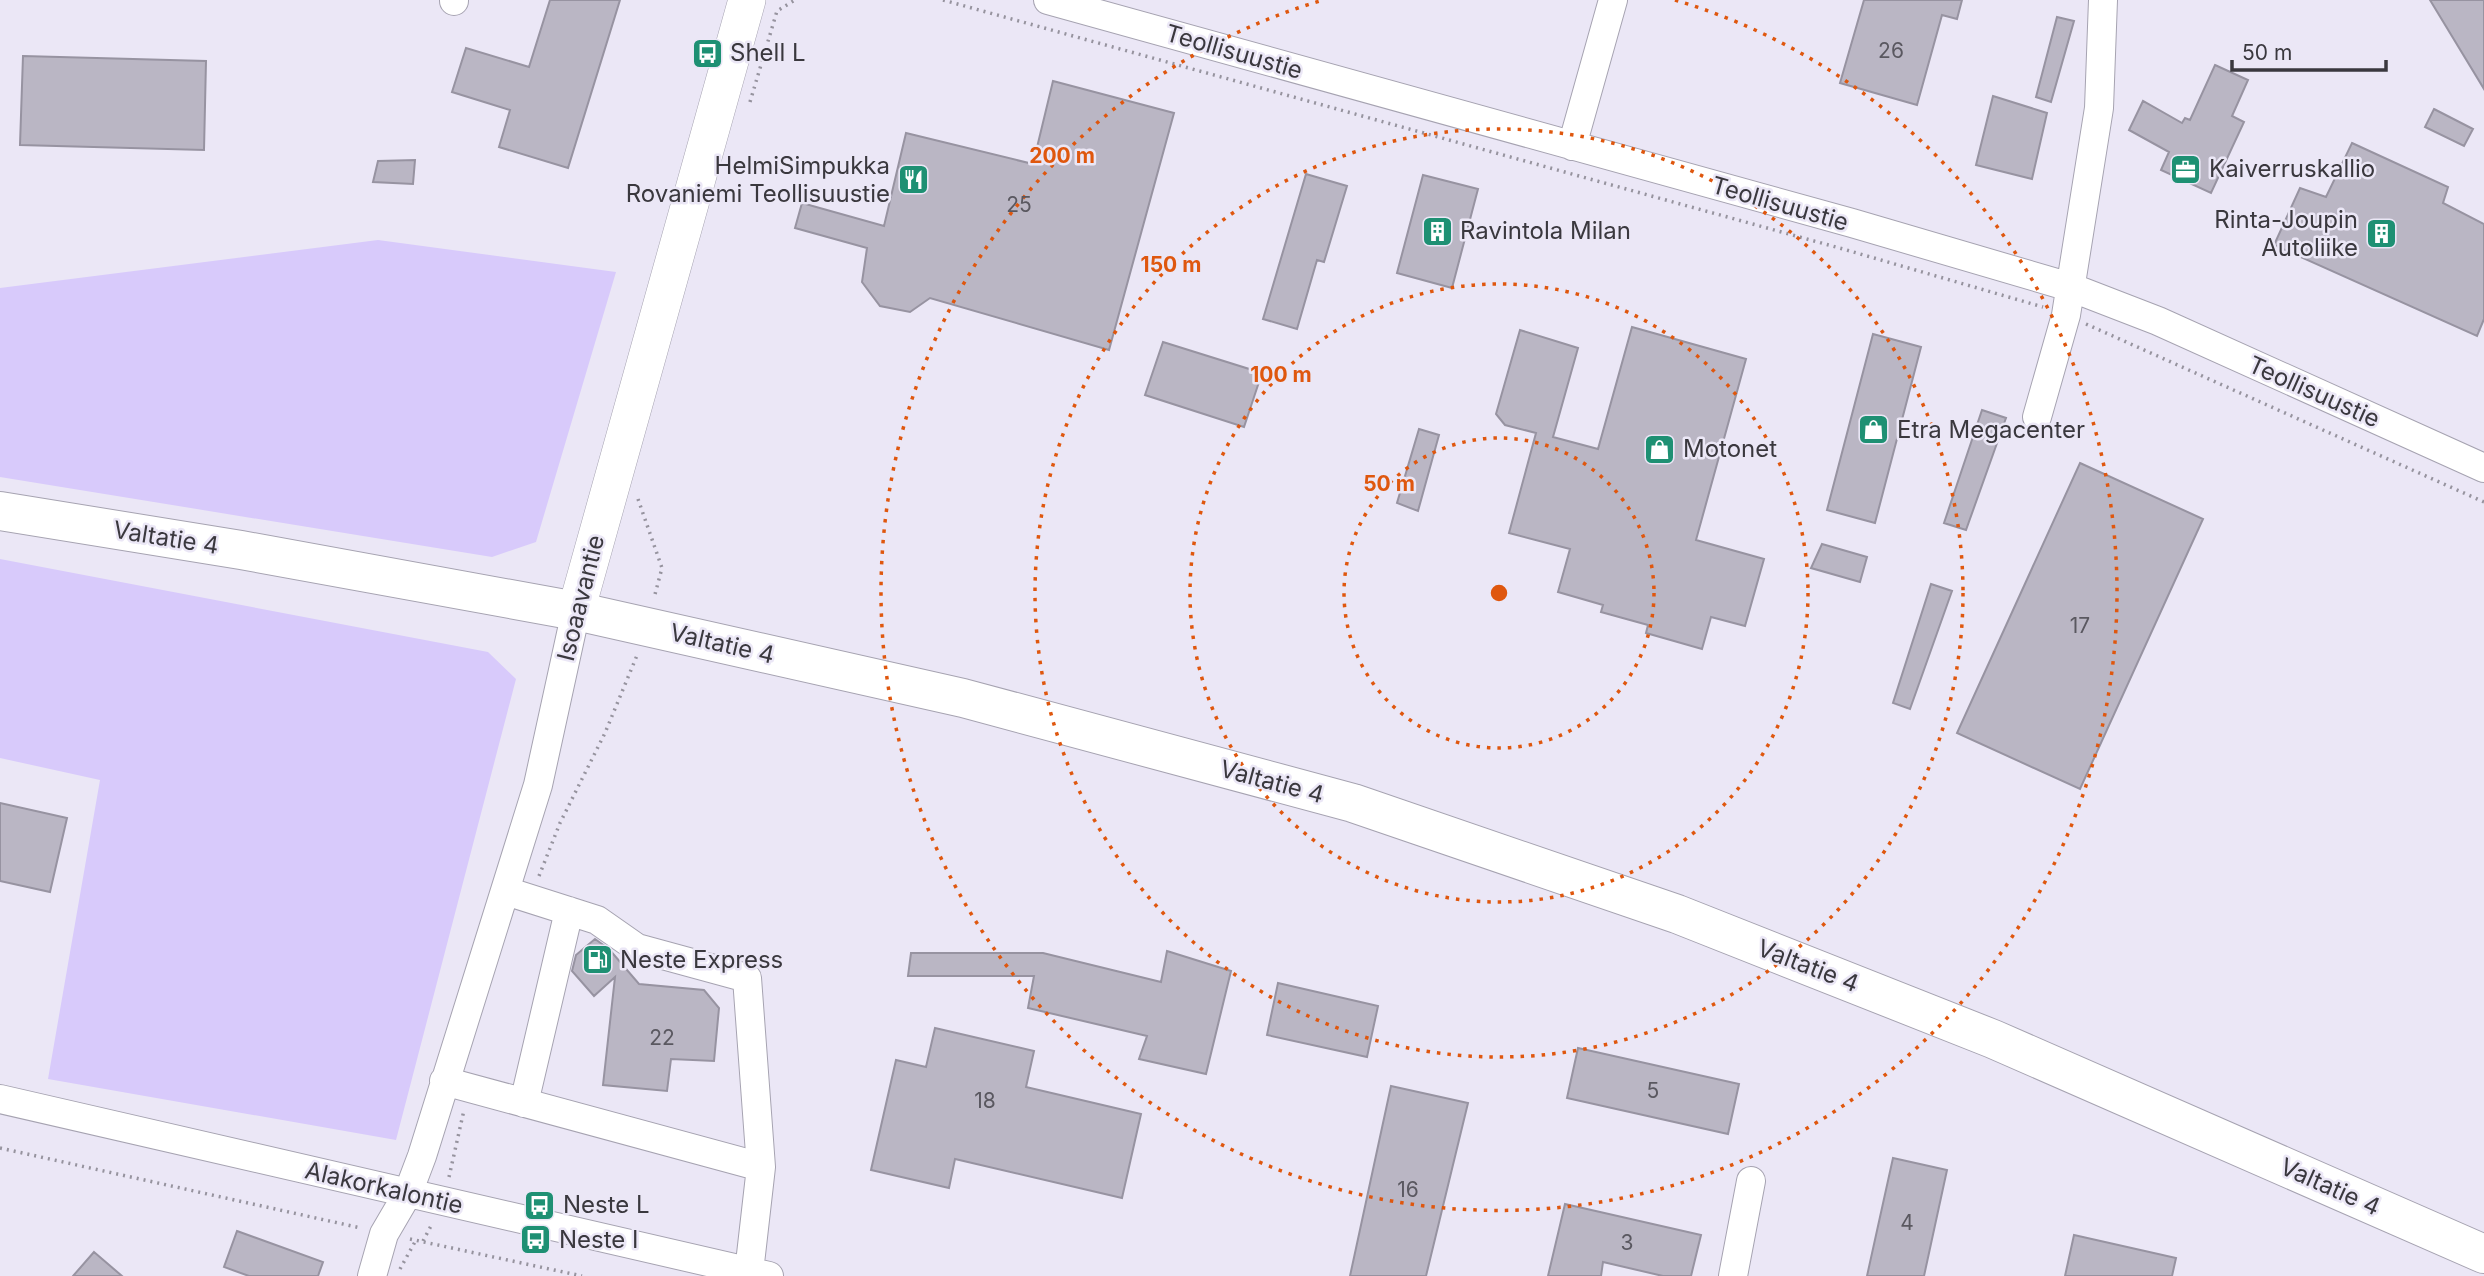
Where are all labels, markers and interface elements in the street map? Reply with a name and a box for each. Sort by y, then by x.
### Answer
street label: Teollisuustie [1162,18,1306,85]
scale bar [2232,28,2386,72]
bus stop icon: Shell L [690,36,724,70]
place label: Shell L [730,38,806,67]
house number: 26 [1878,38,1904,63]
text: 50 m [2242,40,2292,65]
text: 200 m [1029,143,1095,168]
place label: HelmiSimpukka Rovaniemi Teollisuustie [626,151,890,208]
office icon: Kaiverruskallio [2169,152,2203,186]
place label: Kaiverruskallio [2209,154,2375,183]
restaurant icon: HelmiSimpukka Rovaniemi Teollisuustie [896,163,930,197]
street label: Teollisuustie [1708,170,1852,237]
house number: 25 [1006,192,1032,217]
place label: Rinta-Joupin Autoliike [2214,205,2358,262]
building icon: Ravintola Milan [1420,214,1454,248]
place label: Ravintola Milan [1460,216,1631,245]
building icon: Rinta-Joupin Autoliike [2364,217,2398,251]
text: 150 m [1141,252,1201,277]
street label: Teollisuustie [2244,350,2384,433]
text: 100 m [1250,362,1312,387]
shop icon: Etra Megacenter [1857,413,1891,447]
place label: Etra Megacenter [1897,415,2085,444]
shop icon: Motonet [1643,432,1677,466]
place label: Motonet [1683,434,1777,463]
text: 50 m [1363,471,1415,496]
street label: Valtatie 4 [111,515,221,560]
street label: Isoaavantie [551,532,610,664]
centre of rings [1487,581,1511,605]
house number: 17 [2070,613,2090,638]
street label: Valtatie 4 [667,617,777,670]
street label: Valtatie 4 [1217,754,1327,809]
street label: Valtatie 4 [1753,933,1863,998]
fuel station icon: Neste Express [580,943,614,977]
place label: Neste Express [620,945,783,974]
house number: 22 [649,1025,675,1050]
house number: 5 [1647,1078,1659,1103]
house number: 18 [974,1088,996,1113]
street label: Valtatie 4 [2276,1152,2385,1221]
street label: Alakorkalontie [302,1155,466,1220]
house number: 16 [1397,1177,1419,1202]
bus stop icon: Neste L [523,1188,557,1222]
place label: Neste L [563,1190,650,1219]
house number: 4 [1900,1210,1914,1235]
bus stop icon: Neste I [519,1223,553,1257]
place label: Neste I [559,1225,639,1254]
house number: 3 [1621,1230,1633,1255]

